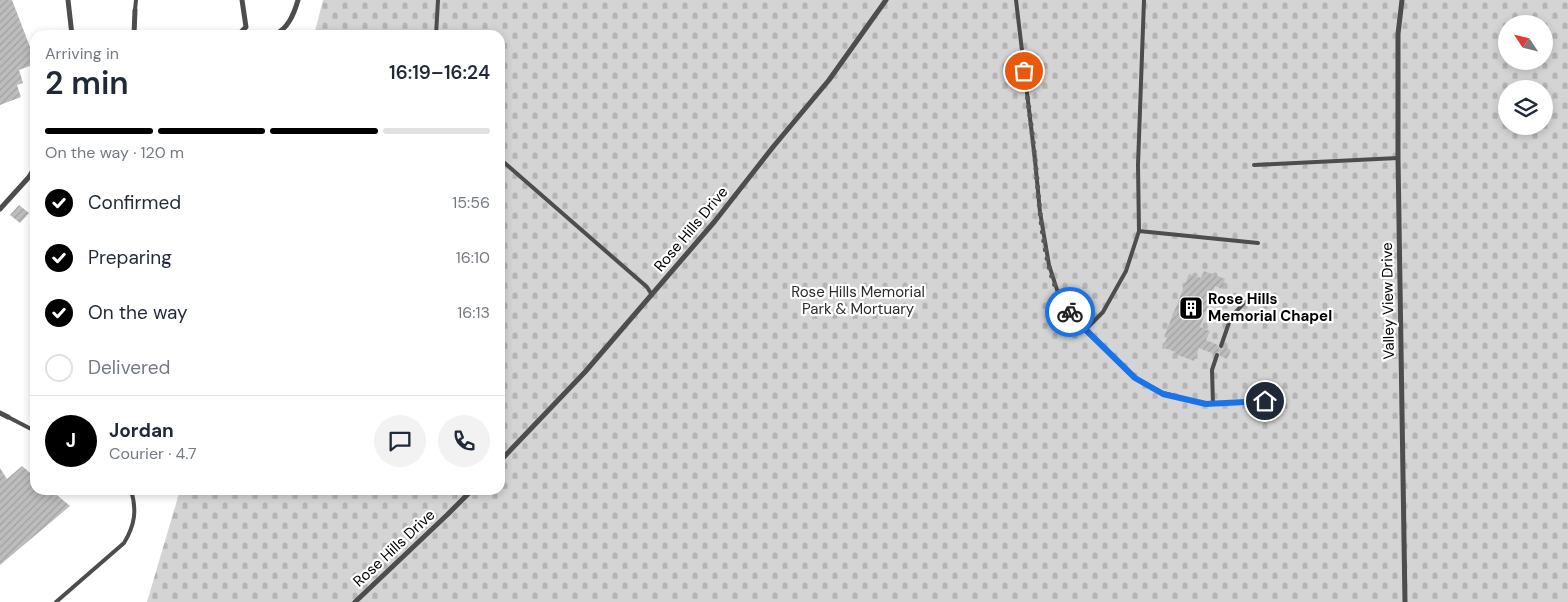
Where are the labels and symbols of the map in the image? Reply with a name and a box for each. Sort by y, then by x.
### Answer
north arrow [1498,15,1552,70]
pin [1003,50,1045,92]
street label: Rose Hills Drive [650,182,732,276]
street label: Valley View Drive [1377,242,1399,360]
park label: Rose Hills Memorial Park & Mortuary [791,282,925,319]
courier [1045,287,1095,337]
place label: Rose Hills Memorial Chapel [1208,289,1332,326]
building icon: Rose Hills Memorial Chapel [1178,295,1204,321]
pin [1244,380,1286,422]
street label: Rose Hills Drive [349,505,439,591]

